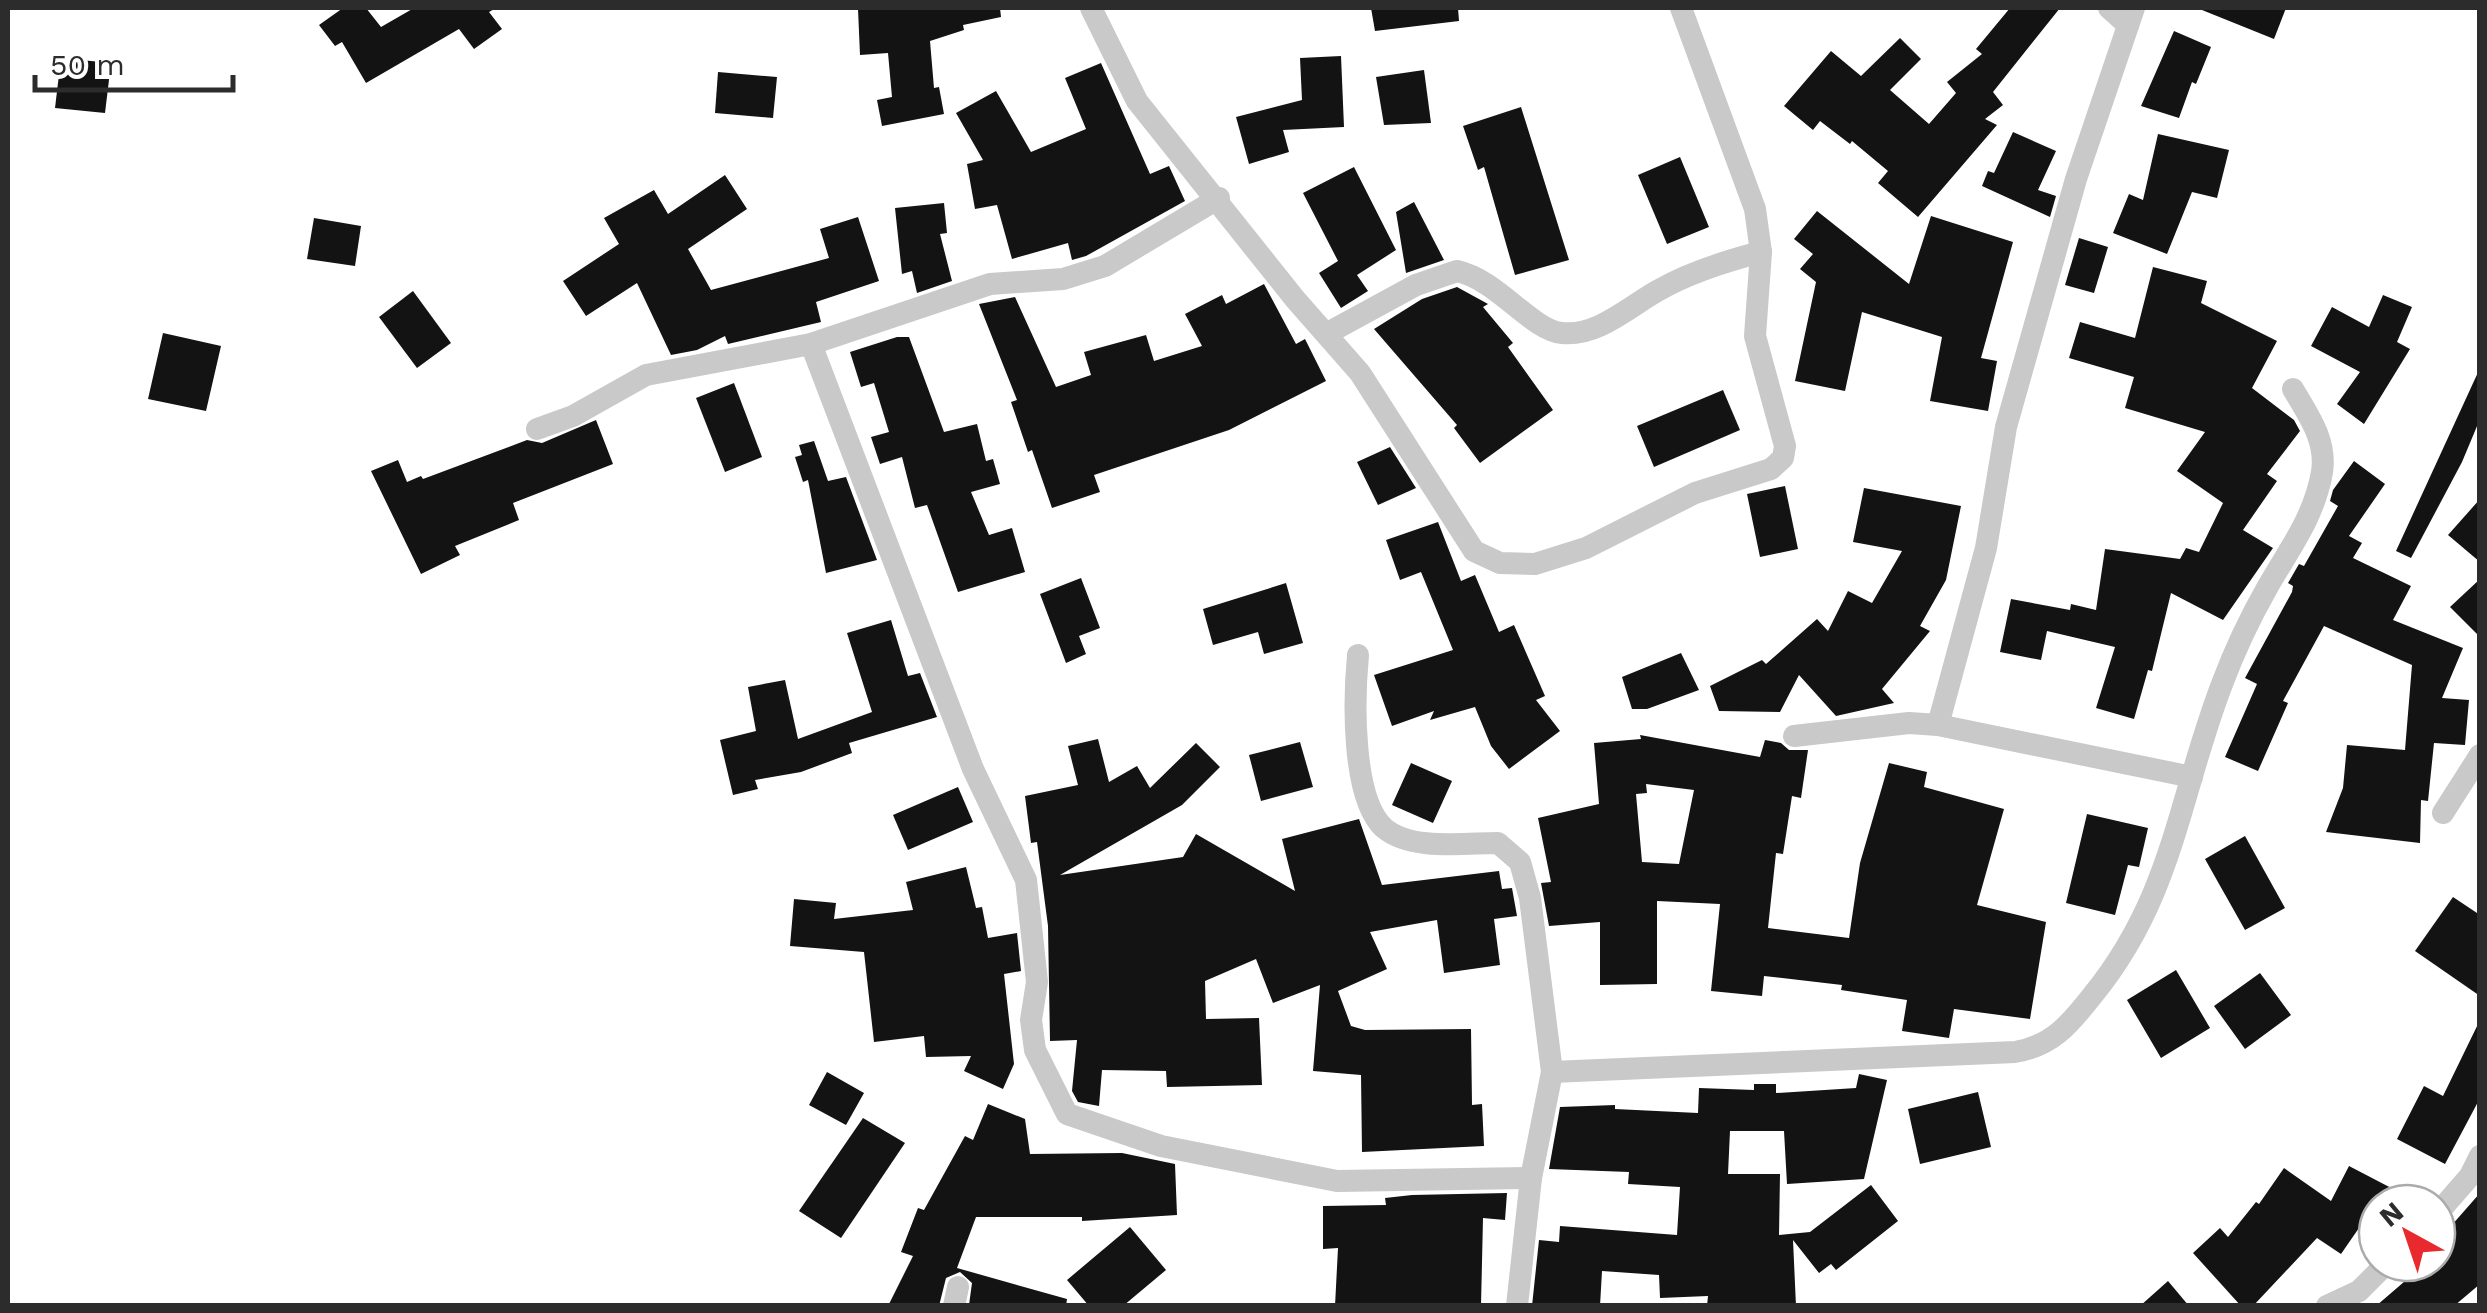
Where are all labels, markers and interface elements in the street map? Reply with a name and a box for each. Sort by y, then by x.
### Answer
scale bar [35,30,232,92]
text: 50 m [50,47,125,82]
north arrow [2357,1183,2457,1283]
text: N [2373,1195,2410,1234]

